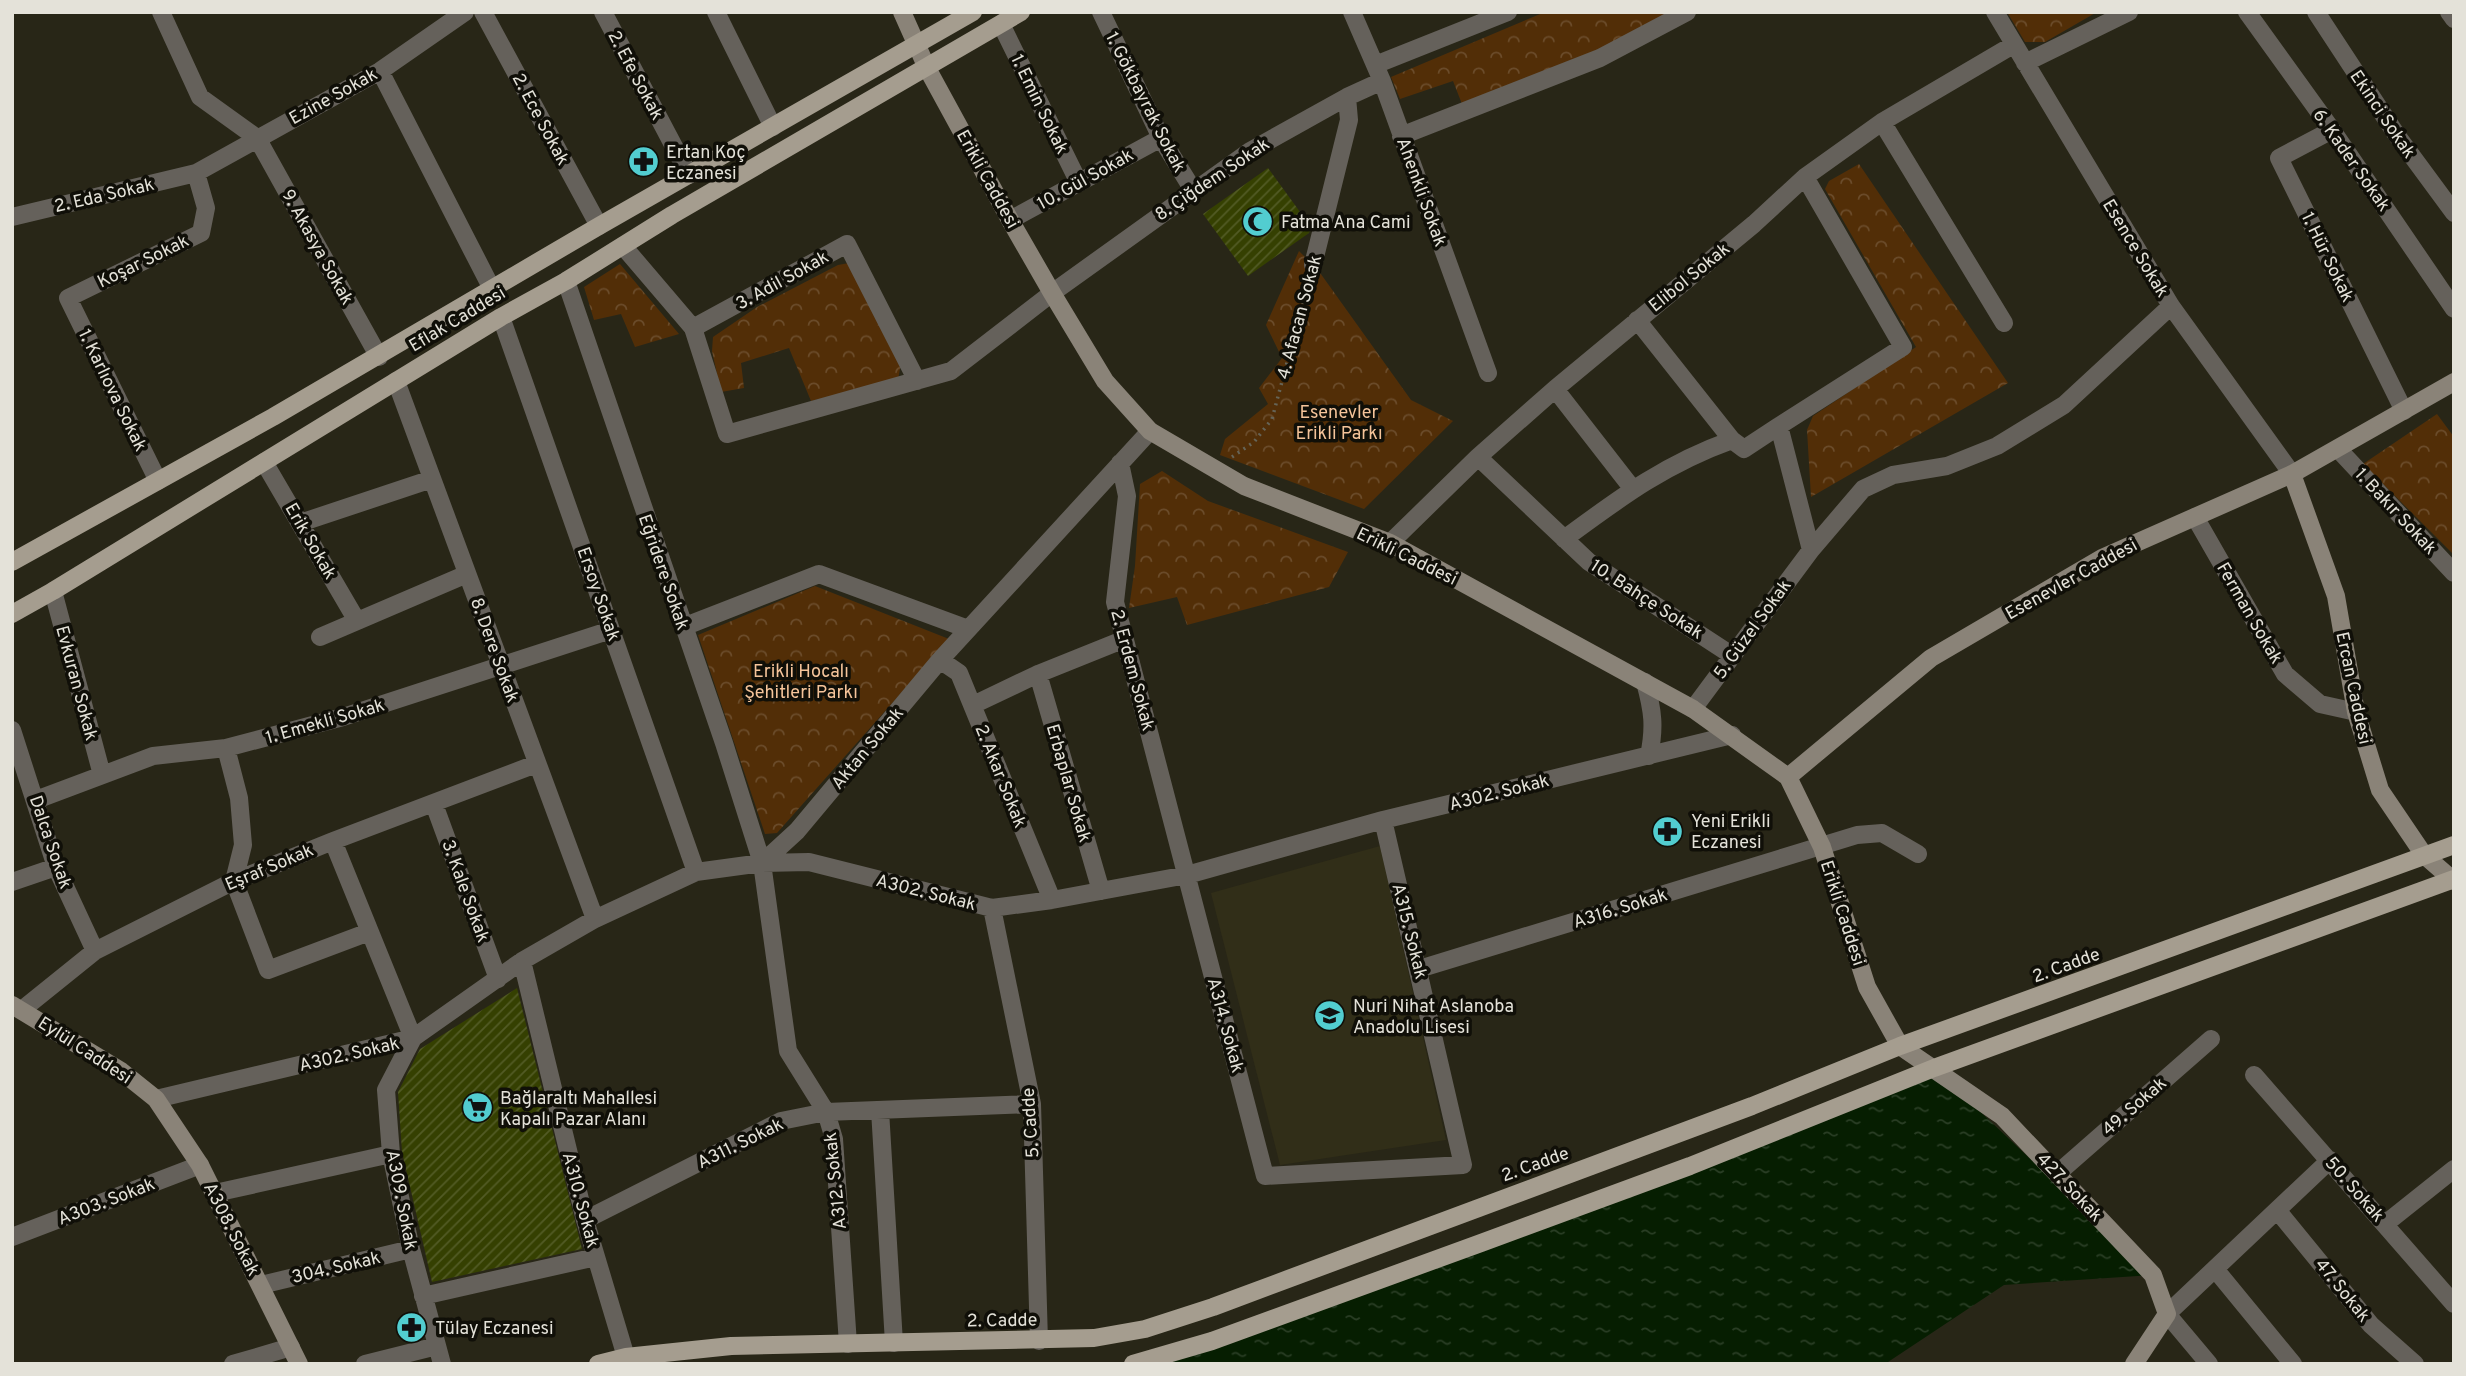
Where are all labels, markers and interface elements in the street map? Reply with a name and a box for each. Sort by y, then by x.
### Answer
street label: 2. Efe Sokak [602,27,668,124]
street label: 1. Gökbayrak Sokak [1099,28,1190,177]
street label: 1. Emin Sokak [1005,51,1073,158]
street label: Ezine Sokak [286,64,382,131]
street label: Ekinci Sokak [2344,66,2420,163]
street label: 2. Ece Sokak [506,70,574,170]
street label: 6. Kader Sokak [2307,105,2395,217]
street label: Erikli Caddesi [950,126,1023,233]
street label: 8. Çiğdem Sokak [1151,133,1275,227]
street label: Ahenkli Sokak [1390,135,1451,250]
place label: Ertan Koç Eczanesi [666,142,745,186]
street label: 10. Gül Sokak [1034,144,1138,216]
pharmacy icon: Ertan Koç Eczanesi [626,145,660,179]
street label: 2. Eda Sokak [52,174,157,219]
street label: 9. Akasya Sokak [275,186,358,310]
street label: Esence Sokak [2096,195,2173,302]
mosque icon: Fatma Ana Cami [1241,205,1275,239]
street label: 1. Hür Sokak [2295,209,2358,307]
place label: Fatma Ana Cami [1281,212,1411,235]
street label: Koşar Sokak [94,230,193,294]
street label: Elibol Sokak [1645,238,1735,318]
street label: 3. Adil Sokak [732,246,833,316]
street label: 4. Afacan Sokak [1273,253,1328,382]
street label: Eflak Caddesi [405,282,510,358]
street label: 1. Karlıova Sokak [72,326,151,456]
park label: Esenevler Erikli Parkı [1295,402,1383,446]
street label: 1. Bakır Sokak [2349,464,2441,560]
street label: Erik Sokak [279,499,341,584]
street label: Eğridere Sokak [632,511,693,634]
street label: Erikli Caddesi [1352,523,1461,592]
street label: Esenevler Caddesi [2002,535,2142,626]
street label: Ersoy Sokak [571,544,624,645]
street label: 10. Bahçe Sokak [1585,555,1707,645]
street label: Ferman Sokak [2210,559,2287,669]
street label: 5. Güzel Sokak [1709,575,1797,684]
street label: 8. Dere Sokak [464,595,523,706]
street label: 2. Erdem Sokak [1104,607,1159,734]
street label: Evkuran Sokak [49,623,102,743]
street label: Ercan Caddesi [2329,630,2376,747]
park label: Erikli Hocalı Şehitleri Parkı [744,661,858,705]
street label: 1. Emekli Sokak [263,695,387,750]
street label: Aktan Sokak [827,703,909,795]
street label: 2. Akar Sokak [968,721,1031,832]
street label: Erbaplar Sokak [1040,722,1095,845]
street label: A302. Sokak [1447,770,1552,817]
street label: Dalca Sokak [23,793,76,892]
place label: Yeni Erikli Eczanesi [1691,811,1771,855]
pharmacy icon: Yeni Erikli Eczanesi [1651,814,1685,848]
street label: 3. Kale Sokak [435,837,494,946]
street label: Eşraf Sokak [222,839,317,897]
street label: Erikli Caddesi [1814,858,1869,969]
street label: A302. Sokak [873,870,978,917]
street label: A315. Sokak [1386,881,1432,982]
street label: A316. Sokak [1571,884,1670,935]
street label: 2. Cadde [2029,944,2104,989]
street label: A314. Sokak [1201,975,1248,1075]
place label: Nuri Nihat Aslanoba Anadolu Lisesi [1353,996,1514,1040]
school or university icon: Nuri Nihat Aslanoba Anadolu Lisesi [1313,999,1347,1033]
street label: Eylül Caddesi [33,1012,135,1090]
street label: A302. Sokak [297,1033,402,1078]
street label: 49. Sokak [2098,1073,2172,1142]
street label: 5. Cadde [1018,1087,1045,1159]
place label: Bağlaraltı Mahallesi Kapalı Pazar Alanı [500,1088,657,1132]
supermarket icon: Bağlaraltı Mahallesi Kapalı Pazar Alanı [460,1091,494,1125]
street label: A311. Sokak [694,1114,788,1175]
street label: A312. Sokak [820,1131,853,1231]
street label: 2. Cadde [1498,1143,1573,1188]
street label: A309. Sokak [379,1148,422,1253]
street label: 427. Sokak [2031,1149,2107,1228]
street label: A310. Sokak [556,1150,603,1251]
street label: 50. Sokak [2319,1152,2389,1228]
street label: A303. Sokak [55,1173,158,1231]
street label: A308. Sokak [197,1179,264,1280]
street label: 304. Sokak [290,1247,383,1290]
street label: 47. Sokak [2309,1254,2375,1328]
street label: 2. Cadde [967,1309,1038,1334]
pharmacy icon: Tülay Eczanesi [395,1311,429,1345]
place label: Tülay Eczanesi [435,1318,554,1341]

